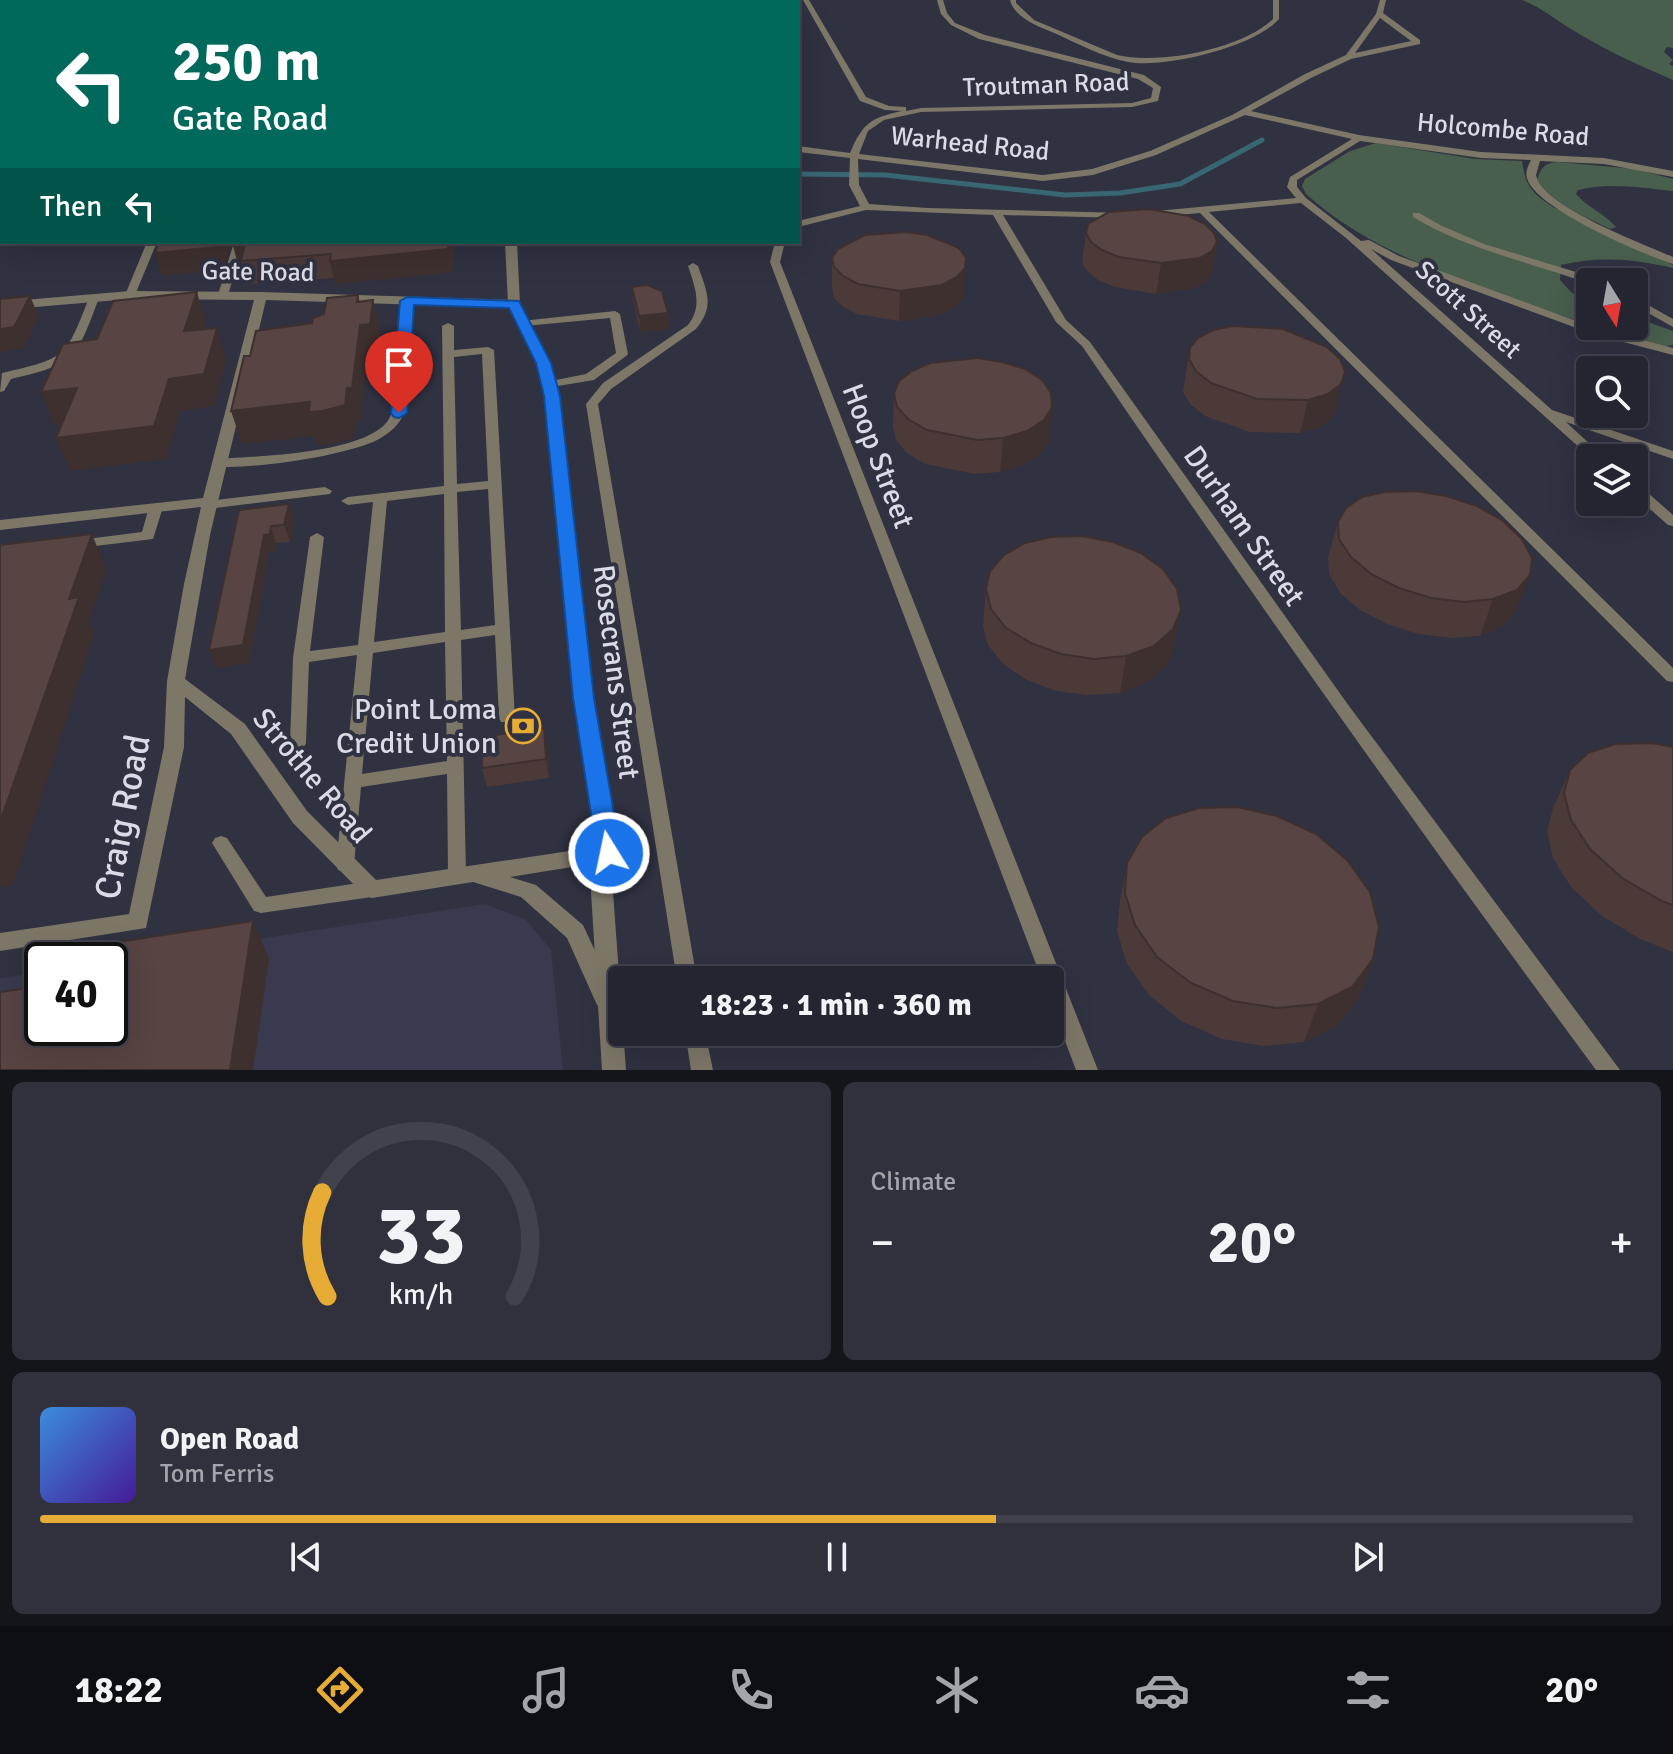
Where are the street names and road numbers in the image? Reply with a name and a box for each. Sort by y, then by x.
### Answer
street label: Troutman Road [962,66,1130,104]
street label: Holcombe Road [1415,107,1591,153]
street label: Warhead Road [889,120,1051,168]
street label: Scott Street [1408,254,1528,366]
street label: Gate Road [201,255,315,289]
street label: Hoop Street [833,378,923,534]
street label: Durham Street [1175,439,1313,613]
street label: Rosecrans Street [584,563,648,781]
street label: Strothe Road [245,701,379,851]
street label: Craig Road [85,731,161,903]

